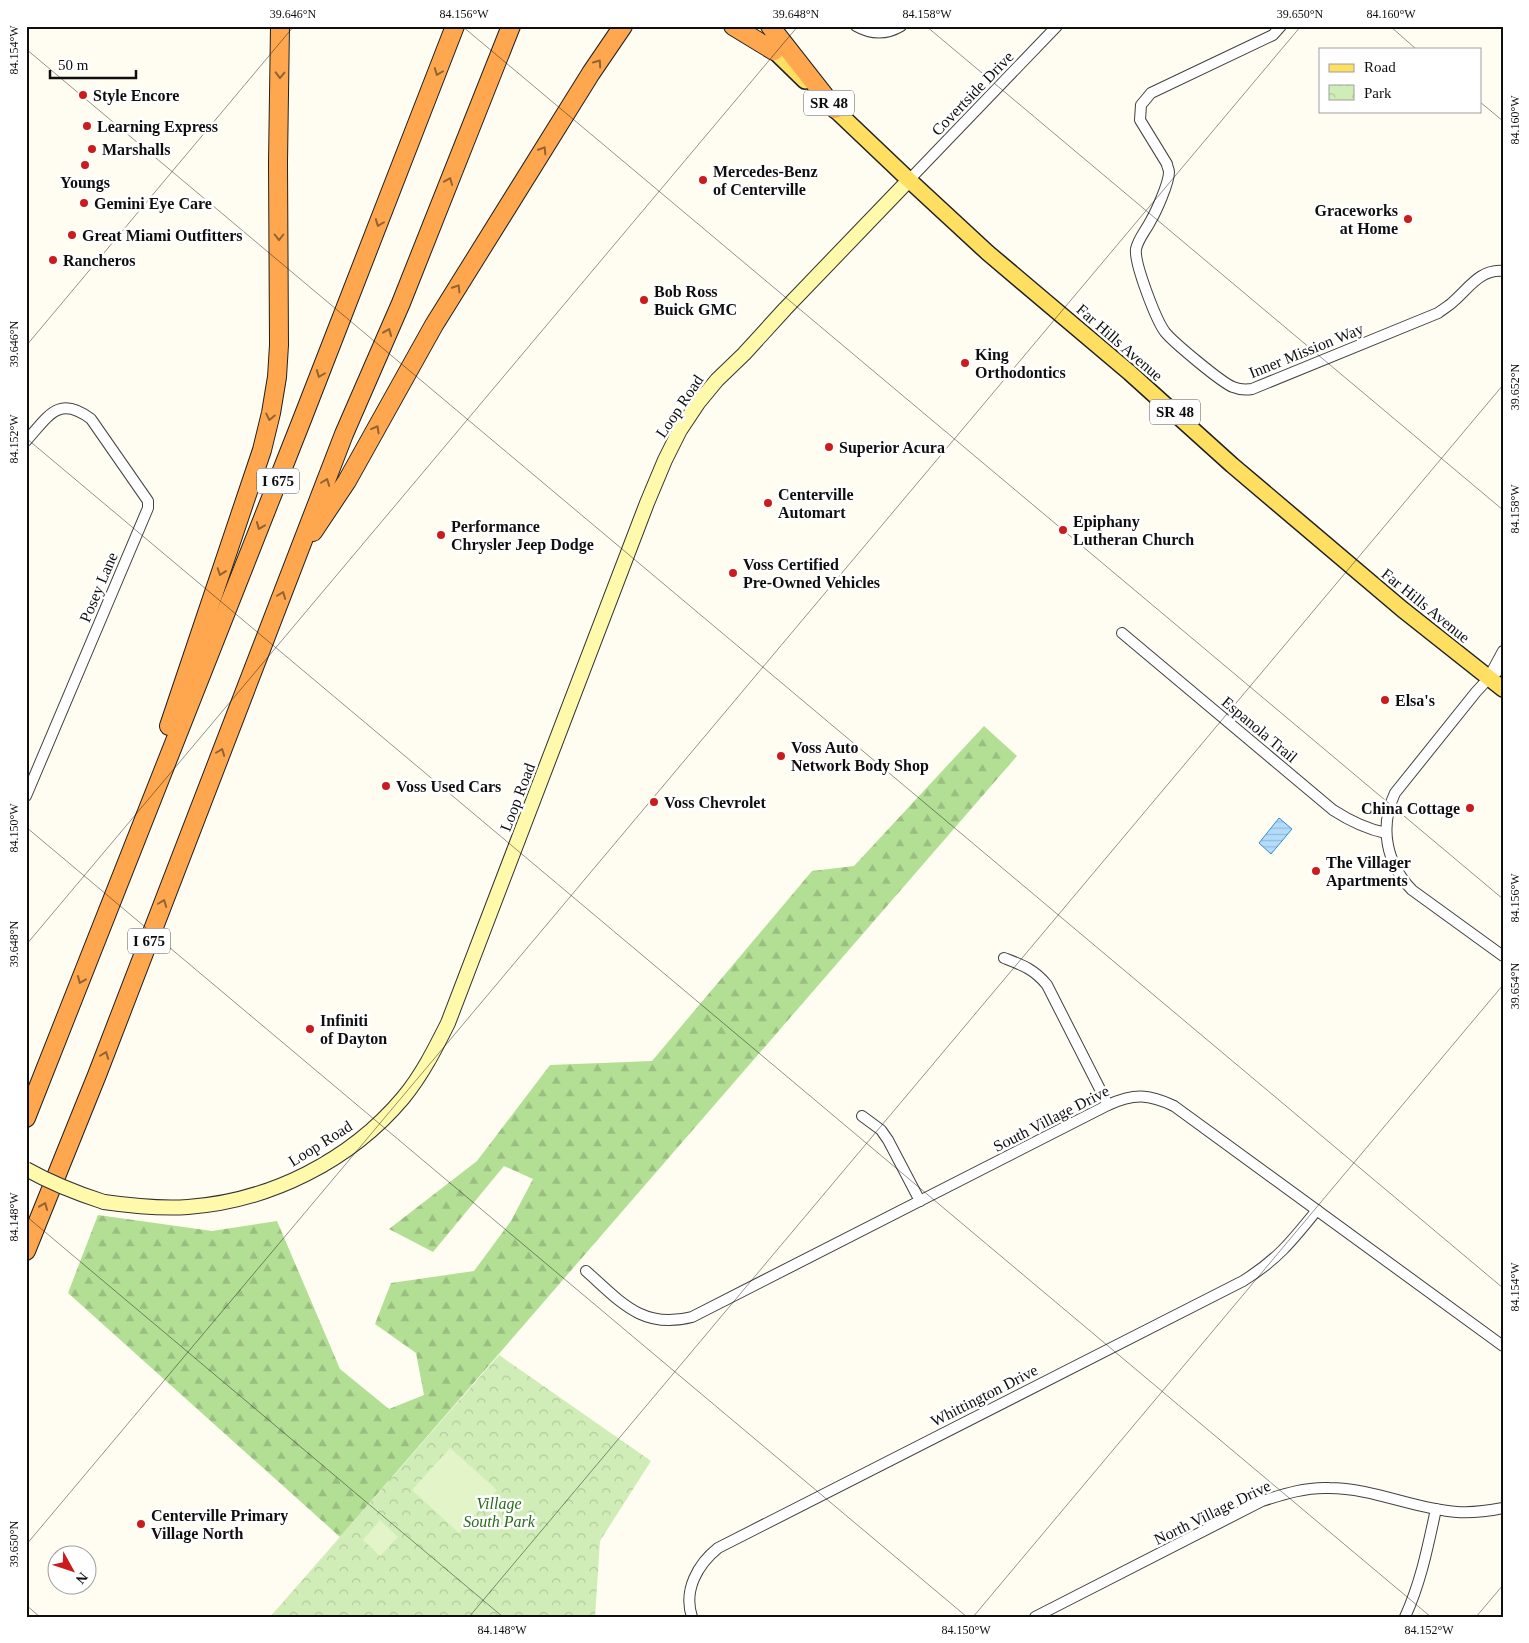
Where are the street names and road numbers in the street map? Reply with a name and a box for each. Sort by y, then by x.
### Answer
street label: Covertside Drive [928,48,1017,139]
road number: SR 48 [804,90,854,116]
street label: Far Hills Avenue [1073,300,1166,384]
street label: Inner Mission Way [1246,320,1366,382]
street label: Loop Road [652,372,707,441]
road number: SR 48 [1150,400,1200,424]
road number: I 675 [257,468,299,494]
street label: Posey Lane [76,550,122,625]
street label: Far Hills Avenue [1378,565,1473,646]
street label: Espanola Trail [1218,693,1301,767]
street label: Loop Road [497,761,539,834]
road number: I 675 [128,928,170,954]
street label: South Village Drive [991,1082,1112,1156]
street label: Loop Road [285,1117,356,1170]
street label: Whittington Drive [928,1361,1041,1431]
street label: North Village Drive [1151,1477,1274,1549]

